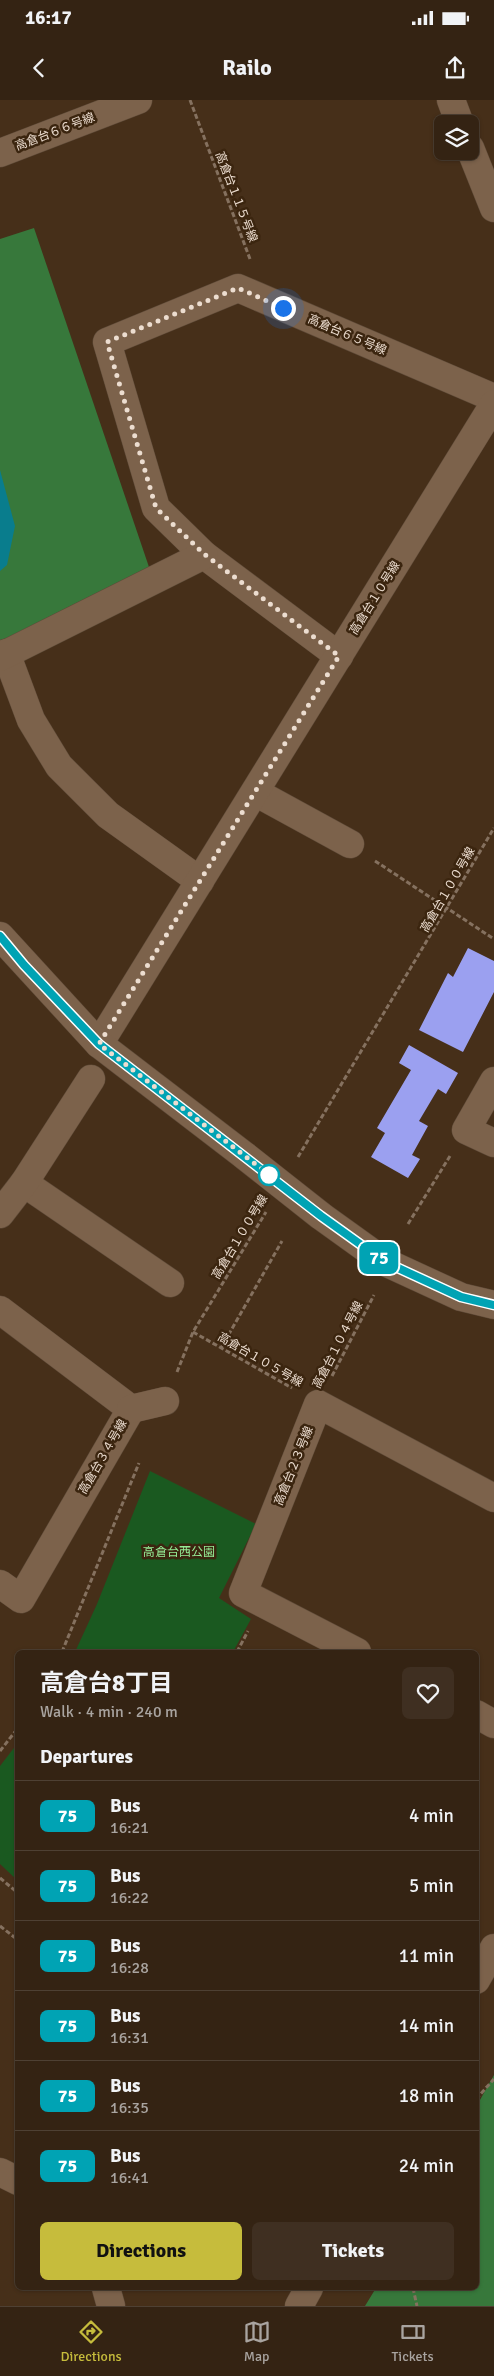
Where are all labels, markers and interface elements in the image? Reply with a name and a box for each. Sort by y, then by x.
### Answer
text: 16:17 [25,6,72,30]
icon: back [25,54,53,82]
text: Railo [222,54,272,81]
icon: share [441,54,469,82]
street label: 高倉台６６号線 [13,110,97,154]
map controls [434,115,479,160]
button: layers [434,115,479,160]
street label: 高倉台１１５号線 [212,149,260,245]
your location [271,296,296,321]
street label: 高倉台６５号線 [305,312,389,358]
street label: 高倉台１０号線 [346,558,404,638]
street label: 高倉台１００号線 [418,845,478,935]
unlabelled marker [258,1164,280,1186]
street label: 高倉台１００号線 [209,1192,271,1282]
line badge: 75 [356,1242,402,1274]
text: 75 [369,1247,389,1269]
street label: 高倉台１０４号線 [310,1299,366,1391]
street label: 高倉台１０５号線 [215,1330,305,1390]
street label: 高倉台３４号線 [76,1417,130,1497]
street label: 高倉台２３号線 [271,1424,317,1508]
park label: 高倉台西公園 [143,1545,215,1560]
button: heart [402,1667,454,1719]
text: 高倉台8丁目 [40,1668,173,1698]
text: Walk · 4 min · 240 m [40,1702,178,1722]
text: Departures [40,1745,133,1769]
text: Bus [110,1794,141,1818]
text: 4 min [409,1804,454,1828]
text: 75 [58,1805,77,1827]
text: 16:21 [110,1818,149,1838]
text: Bus [110,1864,141,1888]
text: 5 min [409,1874,454,1898]
text: 75 [58,1875,77,1897]
text: 16:22 [110,1888,149,1908]
text: Bus [110,1934,141,1958]
text: 11 min [399,1944,454,1968]
text: 75 [58,1945,77,1967]
text: 16:28 [110,1958,149,1978]
text: Bus [110,2004,141,2028]
text: 14 min [399,2014,454,2038]
text: 75 [58,2015,77,2037]
text: 16:31 [110,2028,149,2048]
text: Bus [110,2074,141,2098]
text: 18 min [399,2084,454,2108]
text: 75 [58,2085,77,2107]
text: 16:35 [110,2098,149,2118]
text: Bus [110,2144,141,2168]
text: 24 min [399,2154,454,2178]
text: 75 [58,2155,77,2177]
text: 16:41 [110,2168,149,2188]
button: Directions [40,2222,242,2280]
button: Tickets [252,2222,454,2280]
tab: Directions [60,2318,122,2365]
tab: Map [243,2318,271,2365]
tab: Tickets [391,2318,434,2365]

